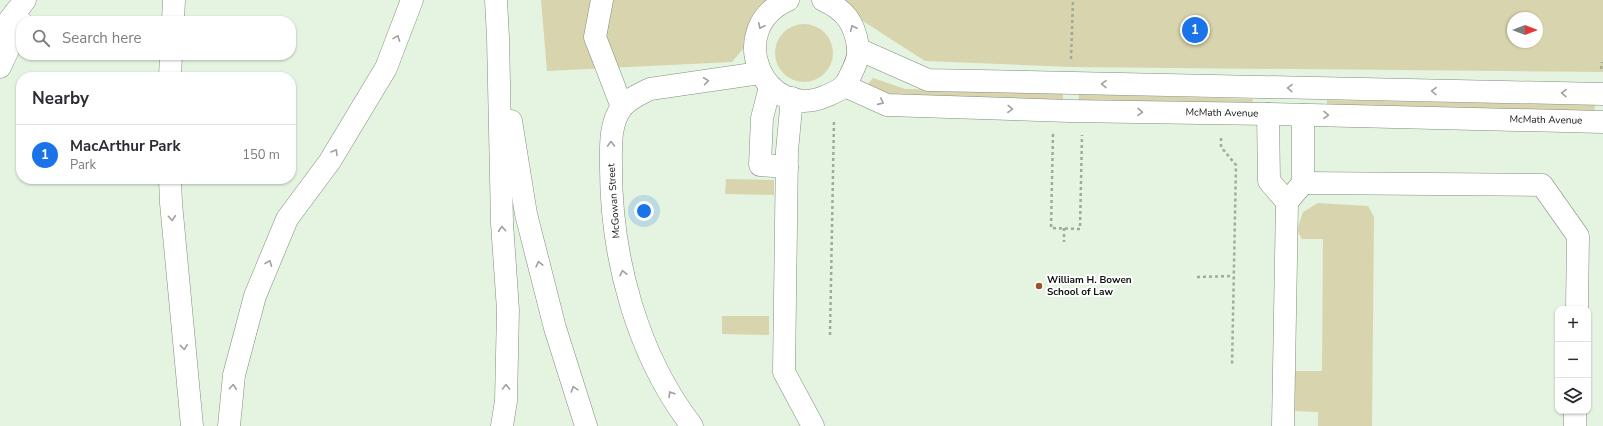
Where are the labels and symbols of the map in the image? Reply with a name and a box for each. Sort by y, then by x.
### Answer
north arrow [1507,12,1543,48]
pin: 1 [1182,15,1208,45]
one-way arrow [758,22,766,29]
one-way arrow [850,25,858,32]
one-way arrow [393,35,401,42]
one-way arrow [703,77,709,86]
one-way arrow [1101,80,1107,88]
one-way arrow [1287,84,1293,92]
one-way arrow [1431,87,1437,95]
one-way arrow [1561,89,1567,98]
one-way arrow [876,97,884,105]
one-way arrow [1007,105,1013,114]
street label: McMath Avenue [1185,105,1259,121]
one-way arrow [1137,108,1143,116]
one-way arrow [1323,111,1329,119]
street label: McMath Avenue [1509,112,1583,128]
one-way arrow [607,141,615,147]
one-way arrow [331,149,338,156]
street label: McGowan Street [604,163,624,239]
your location [634,201,654,221]
one-way arrow [167,215,176,221]
one-way arrow [498,226,507,232]
one-way arrow [264,259,272,266]
one-way arrow [535,261,543,267]
one-way arrow [620,270,628,277]
place label: William H. Bowen School of Law [1047,273,1132,299]
marker: William H. Bowen School of Law [1034,281,1044,291]
one-way arrow [180,344,189,350]
one-way arrow [228,384,237,390]
one-way arrow [502,384,510,390]
one-way arrow [571,386,579,393]
one-way arrow [668,391,675,398]

